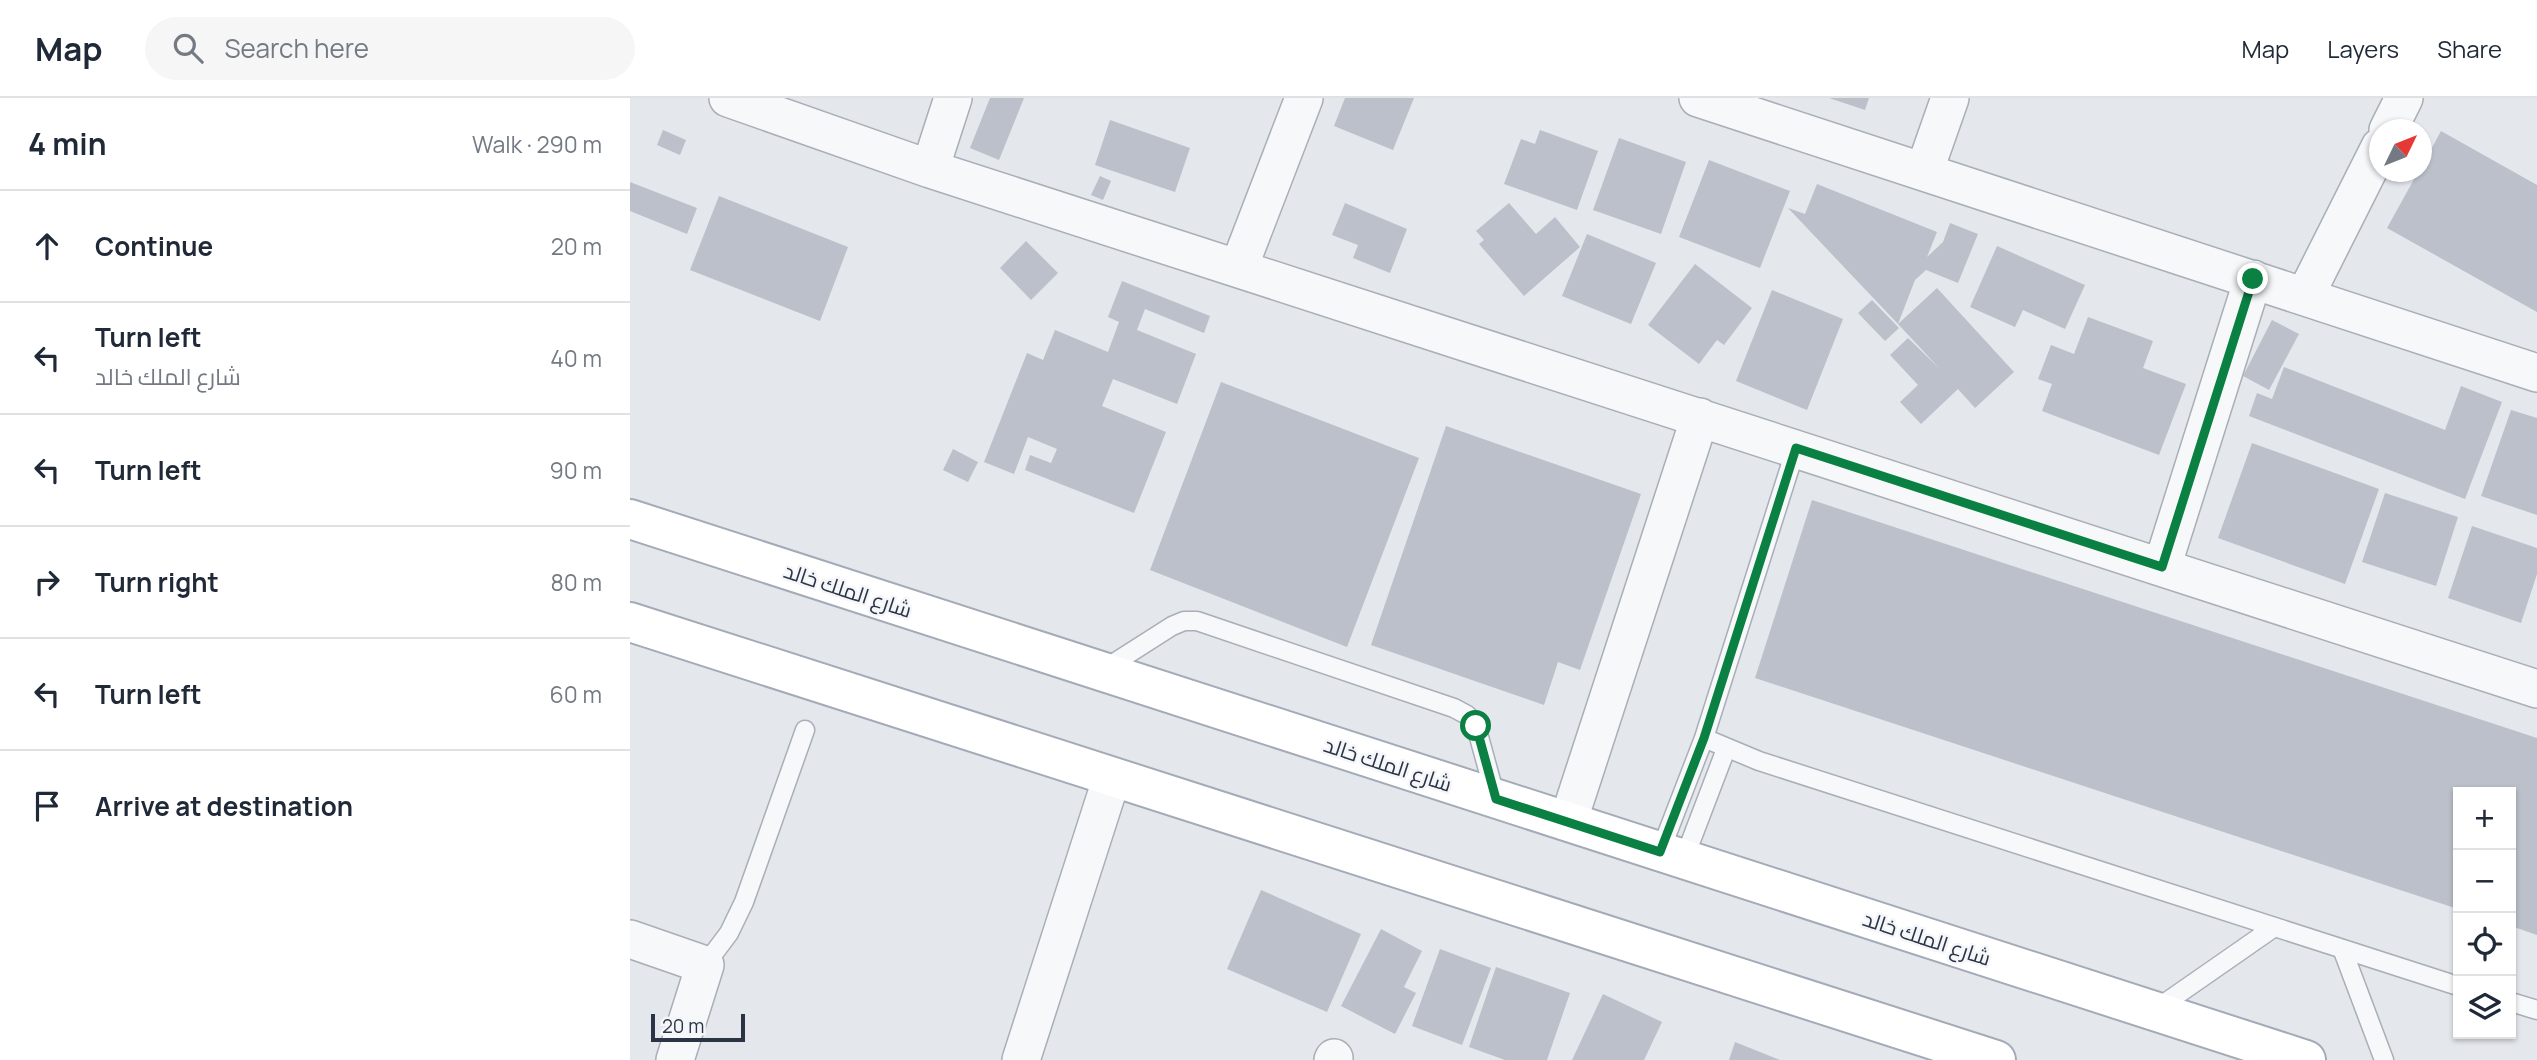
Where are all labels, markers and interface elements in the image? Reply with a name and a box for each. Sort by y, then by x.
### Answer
search box [145,17,635,80]
text: Map [35,26,103,71]
icon: search [169,29,207,67]
text: Search here [225,30,369,66]
text: Map [2242,32,2289,65]
text: Layers [2327,32,2399,65]
text: Share [2437,32,2502,65]
north arrow [2369,119,2432,182]
text: 4 min [28,123,106,164]
text: Walk · 290 m [472,128,602,160]
icon: ahead [28,227,66,265]
text: Continue [95,228,213,264]
text: 20 m [551,230,602,262]
route end [2237,263,2268,294]
text: Turn left [95,319,202,355]
icon: left [28,339,66,377]
text: 40 m [550,342,602,374]
text: شارع الملك خالد [95,360,241,392]
icon: left [28,451,66,489]
text: Turn left [95,452,202,488]
text: 90 m [550,454,602,486]
street label: شارع الملك خالد [780,556,916,625]
icon: right [28,563,66,601]
text: Turn right [95,564,219,600]
text: 80 m [551,566,602,598]
icon: left [28,675,66,713]
text: Turn left [95,676,202,712]
text: 60 m [550,678,602,710]
route start [1460,710,1491,741]
street label: شارع الملك خالد [1320,730,1456,799]
icon: arrive [28,787,66,825]
map controls [2453,787,2516,1039]
button: + [2453,787,2516,850]
text: Arrive at destination [95,788,353,824]
button: − [2453,850,2516,913]
street label: شارع الملك خالد [1859,904,1995,973]
button: locate [2453,913,2516,976]
button: layers [2453,976,2516,1039]
scale bar [651,1011,746,1043]
text: 20 m [662,1013,704,1039]

